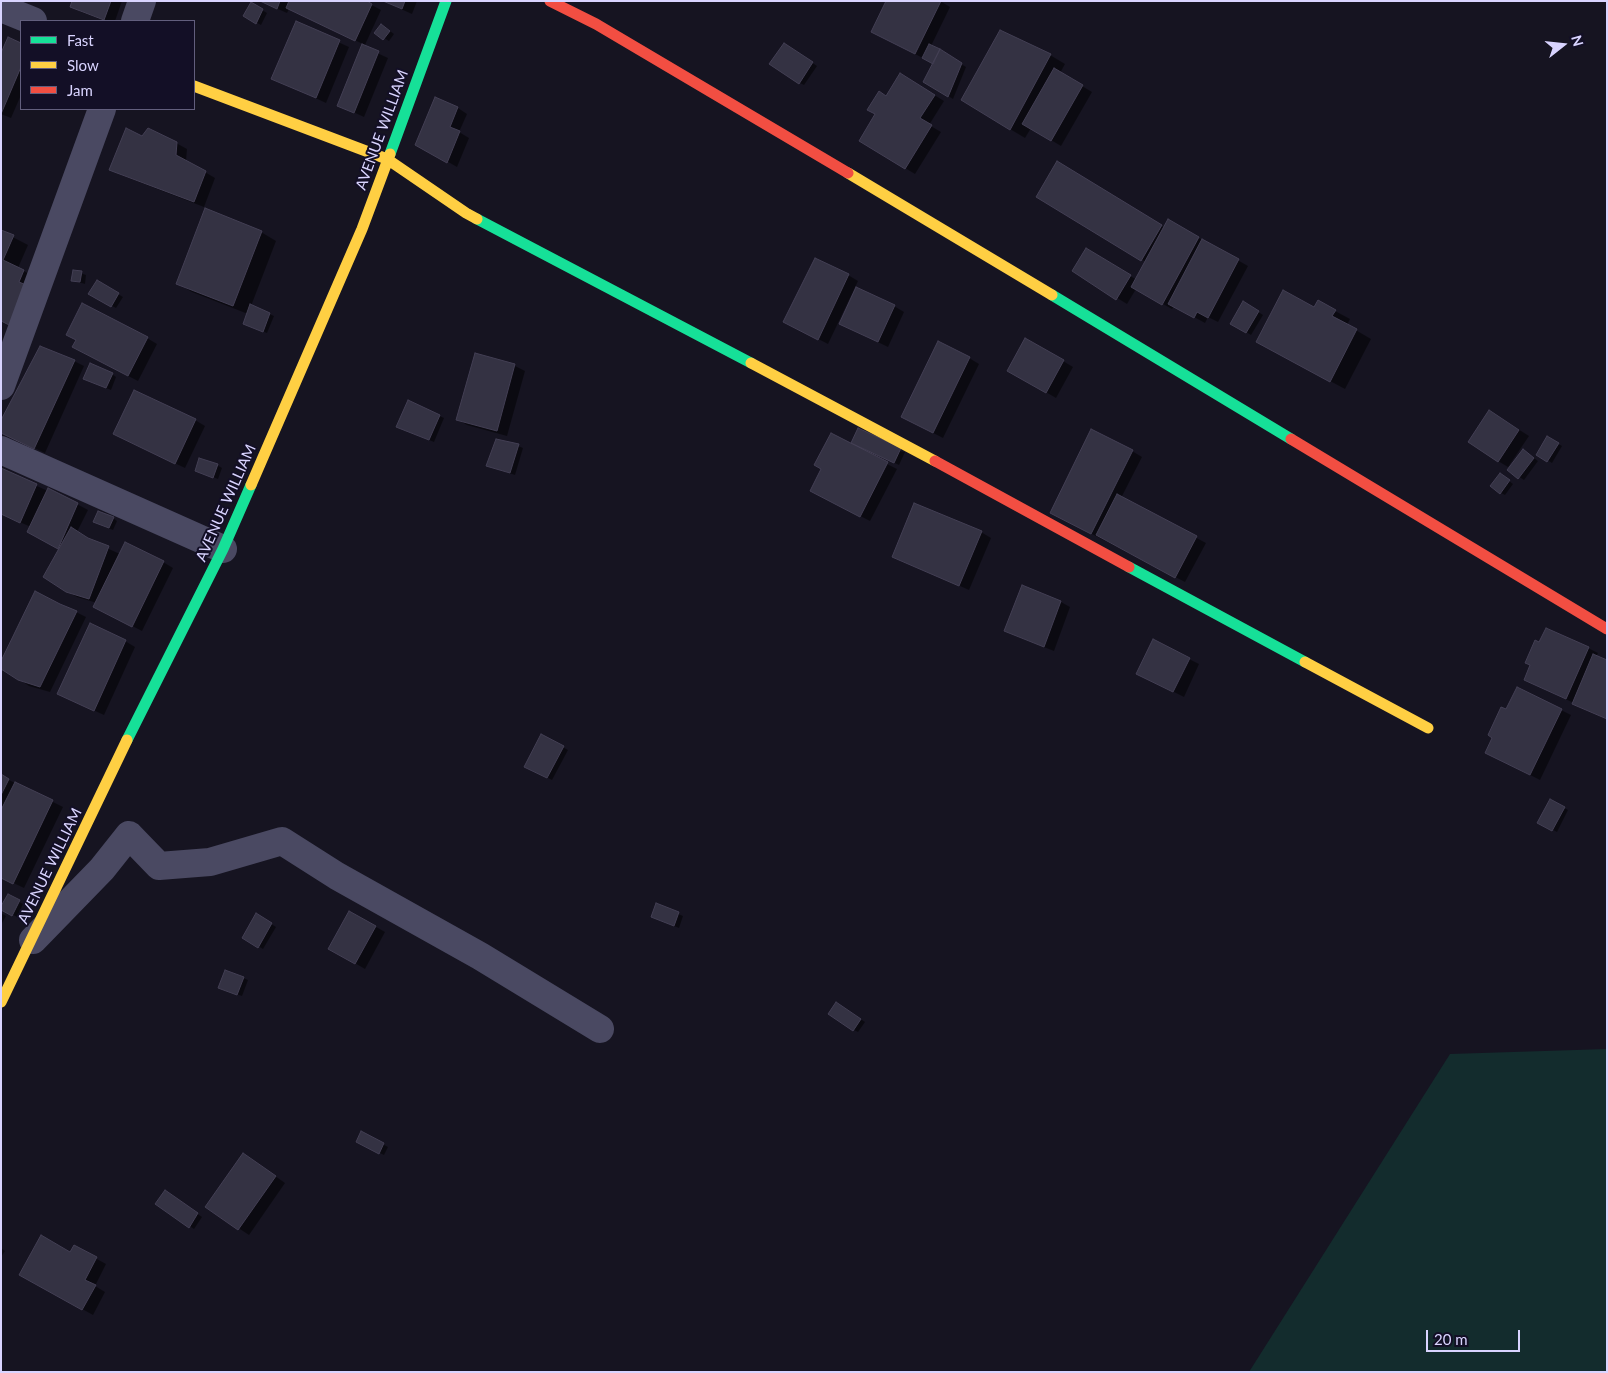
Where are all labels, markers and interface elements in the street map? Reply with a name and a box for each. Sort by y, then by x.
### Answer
legend [20,20,195,110]
north arrow [1538,20,1588,70]
text: Fast [67,31,94,49]
text: N [1568,33,1588,48]
text: Slow [67,56,99,74]
street label: AVENUE WILLIAM [352,67,412,193]
text: Jam [67,81,93,99]
street label: AVENUE WILLIAM [192,442,260,564]
street label: AVENUE WILLIAM [14,805,86,927]
scale bar [1428,1320,1522,1352]
text: 20 m [1434,1330,1468,1348]

